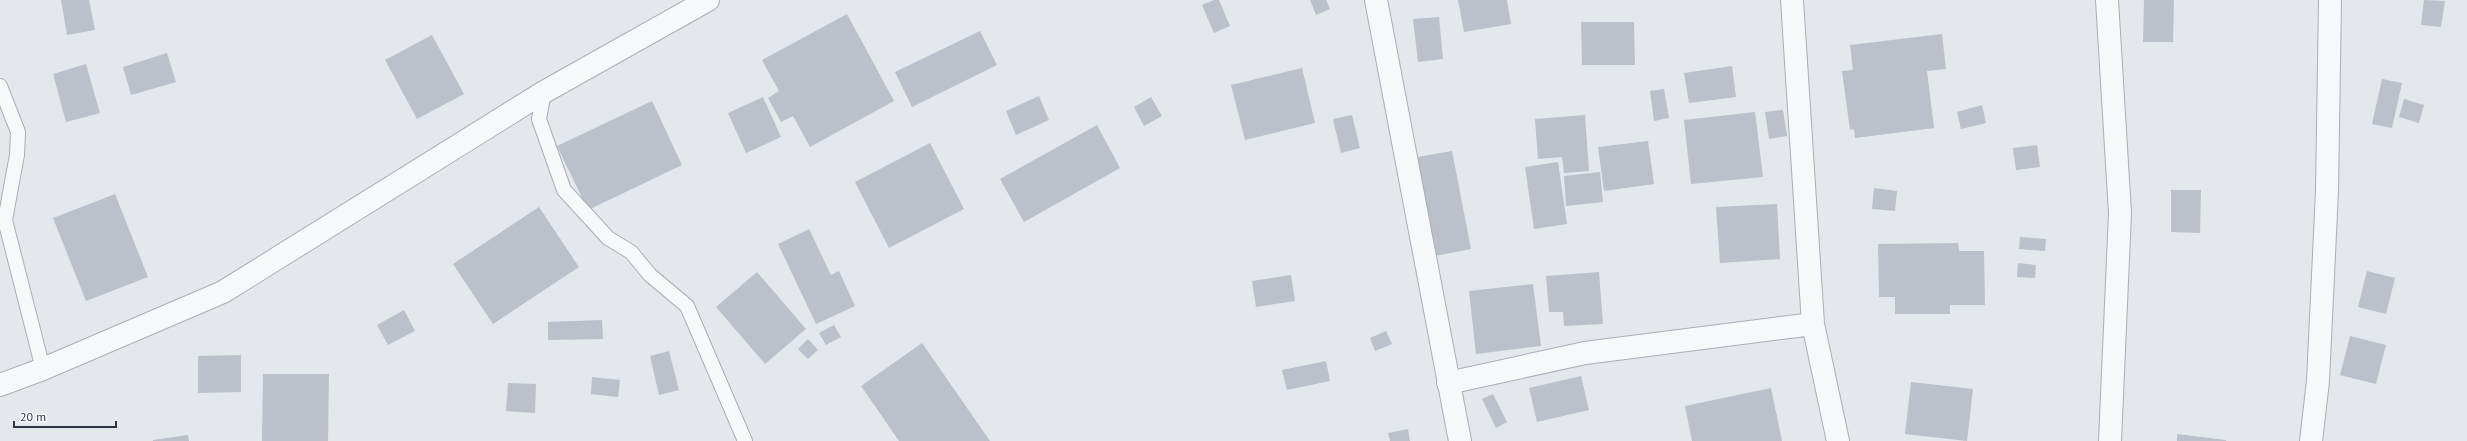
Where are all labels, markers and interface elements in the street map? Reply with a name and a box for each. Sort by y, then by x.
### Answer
scale bar [14,403,116,429]
text: 20 m [20,409,46,424]

